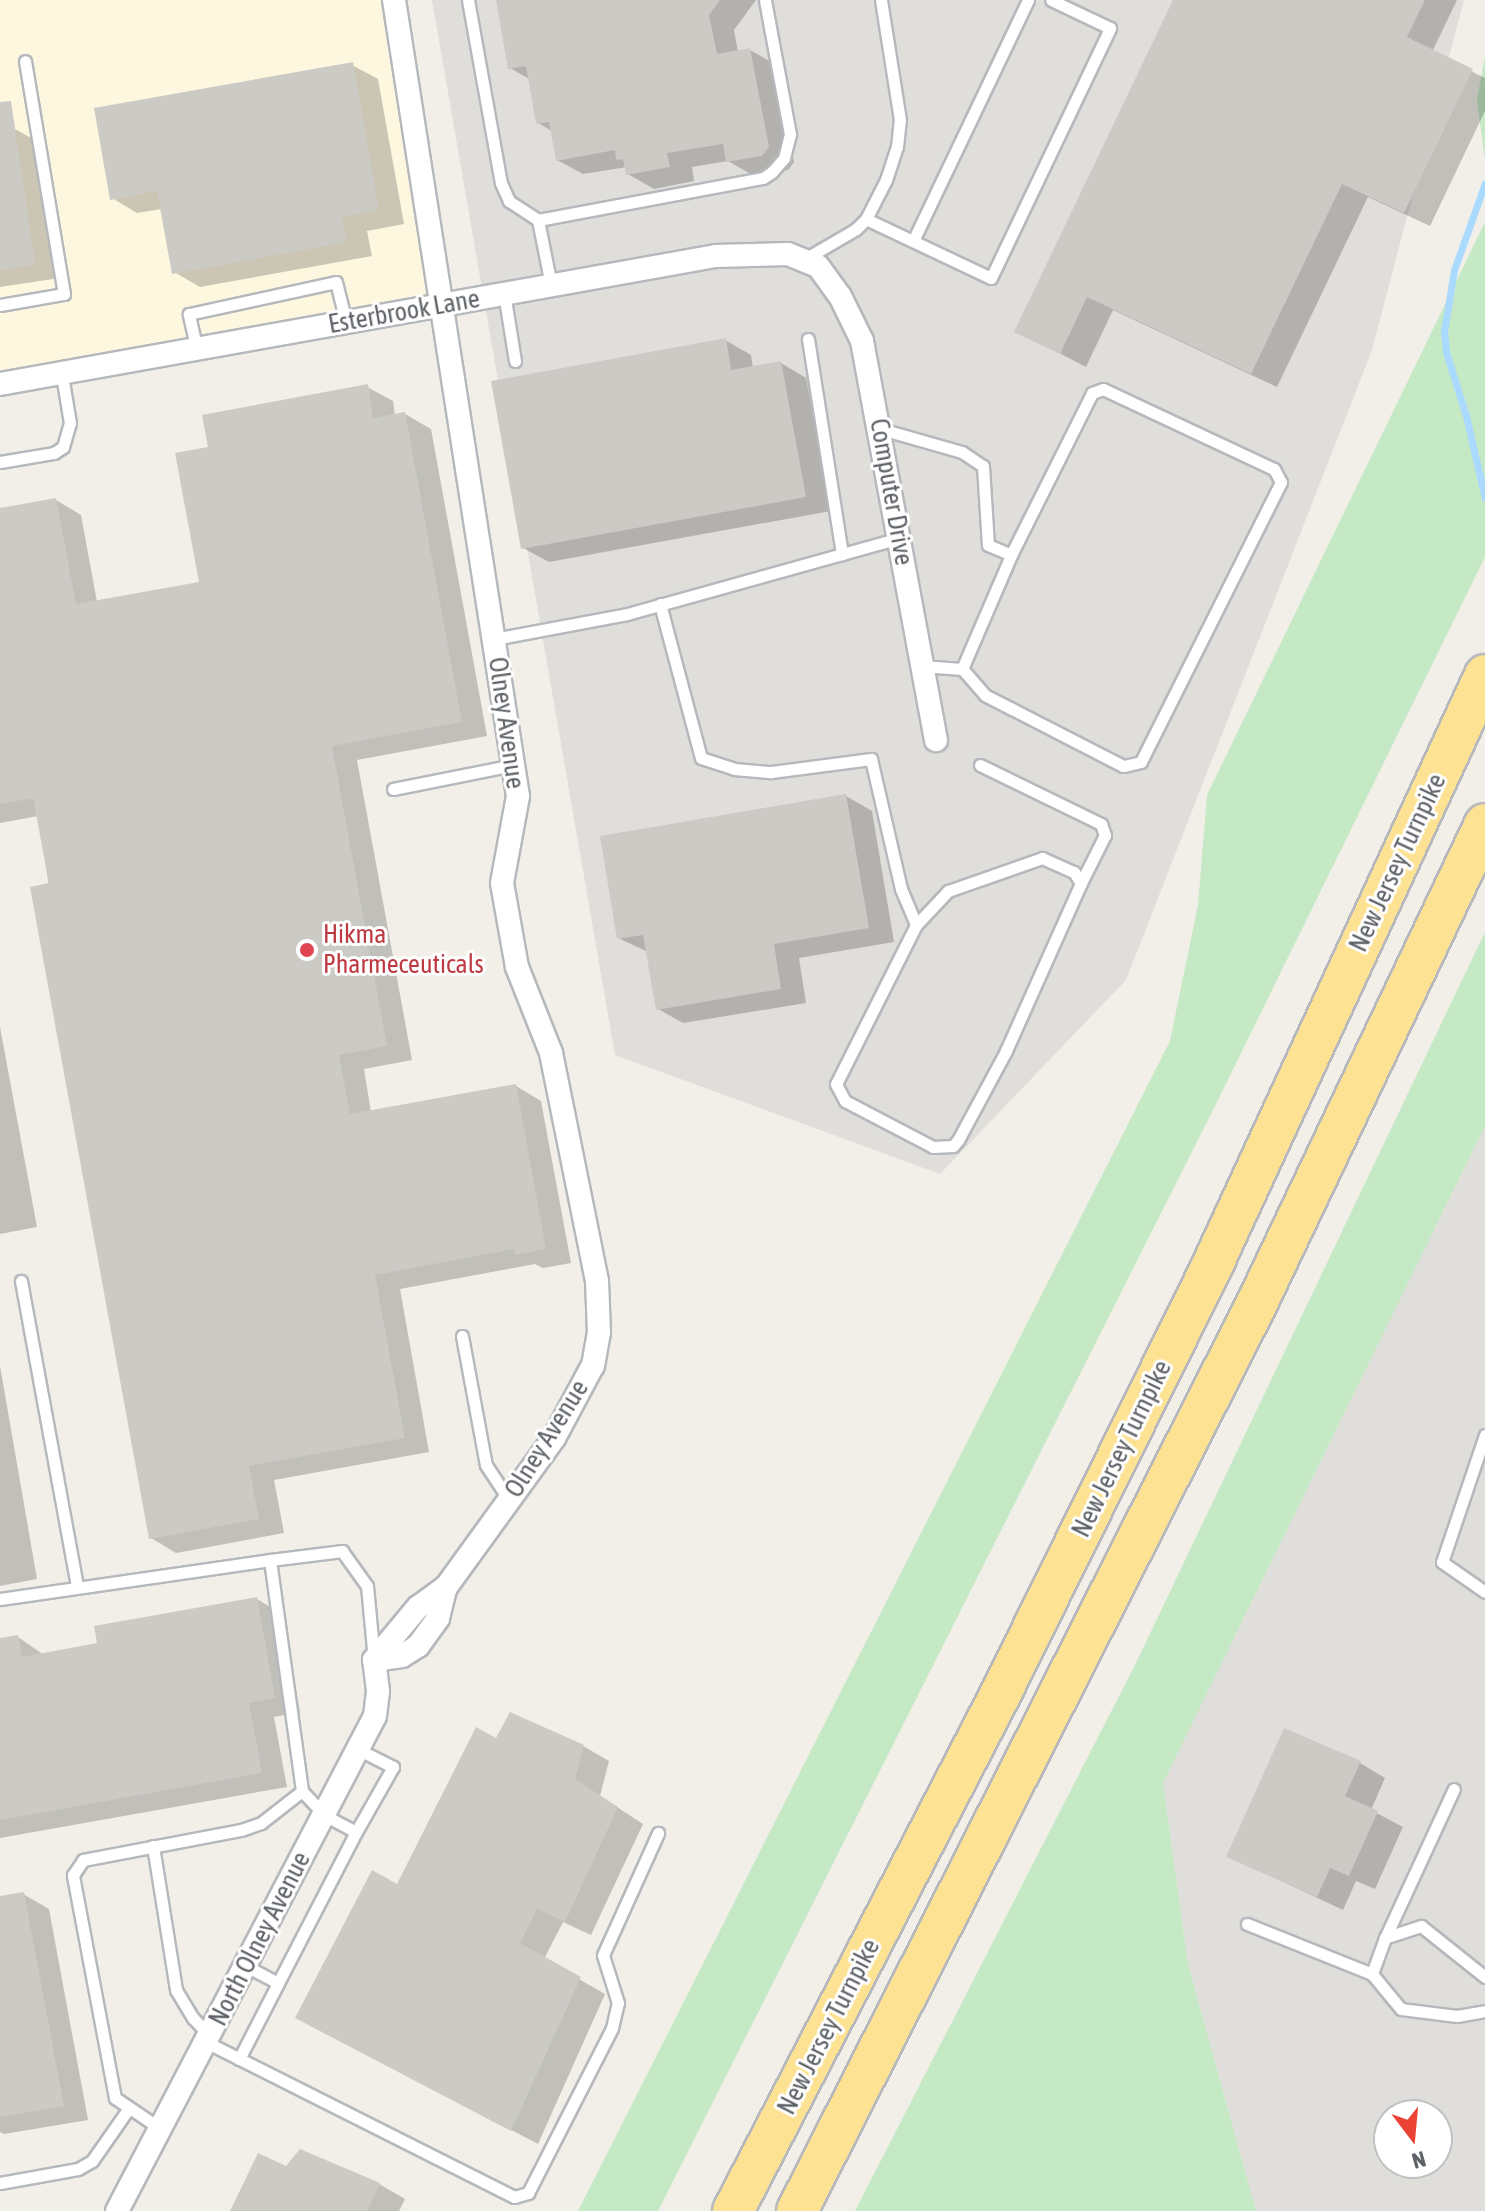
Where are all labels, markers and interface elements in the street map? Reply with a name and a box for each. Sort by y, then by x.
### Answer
street label: Esterbrook Lane [326,283,482,341]
street label: Computer Drive [863,416,919,568]
street label: Olney Avenue [481,655,531,791]
street label: New Jersey Turnpike [1343,769,1453,957]
place label: Hikma Pharmeceuticals [323,919,484,980]
marker: Hikma Pharmeceuticals [298,941,316,959]
street label: New Jersey Turnpike [1066,1356,1178,1542]
street label: Olney Avenue [499,1375,595,1503]
street label: North Olney Avenue [203,1847,317,2031]
street label: New Jersey Turnpike [771,1934,887,2120]
north arrow [1373,2099,1453,2179]
text: N [1409,2146,1429,2174]

